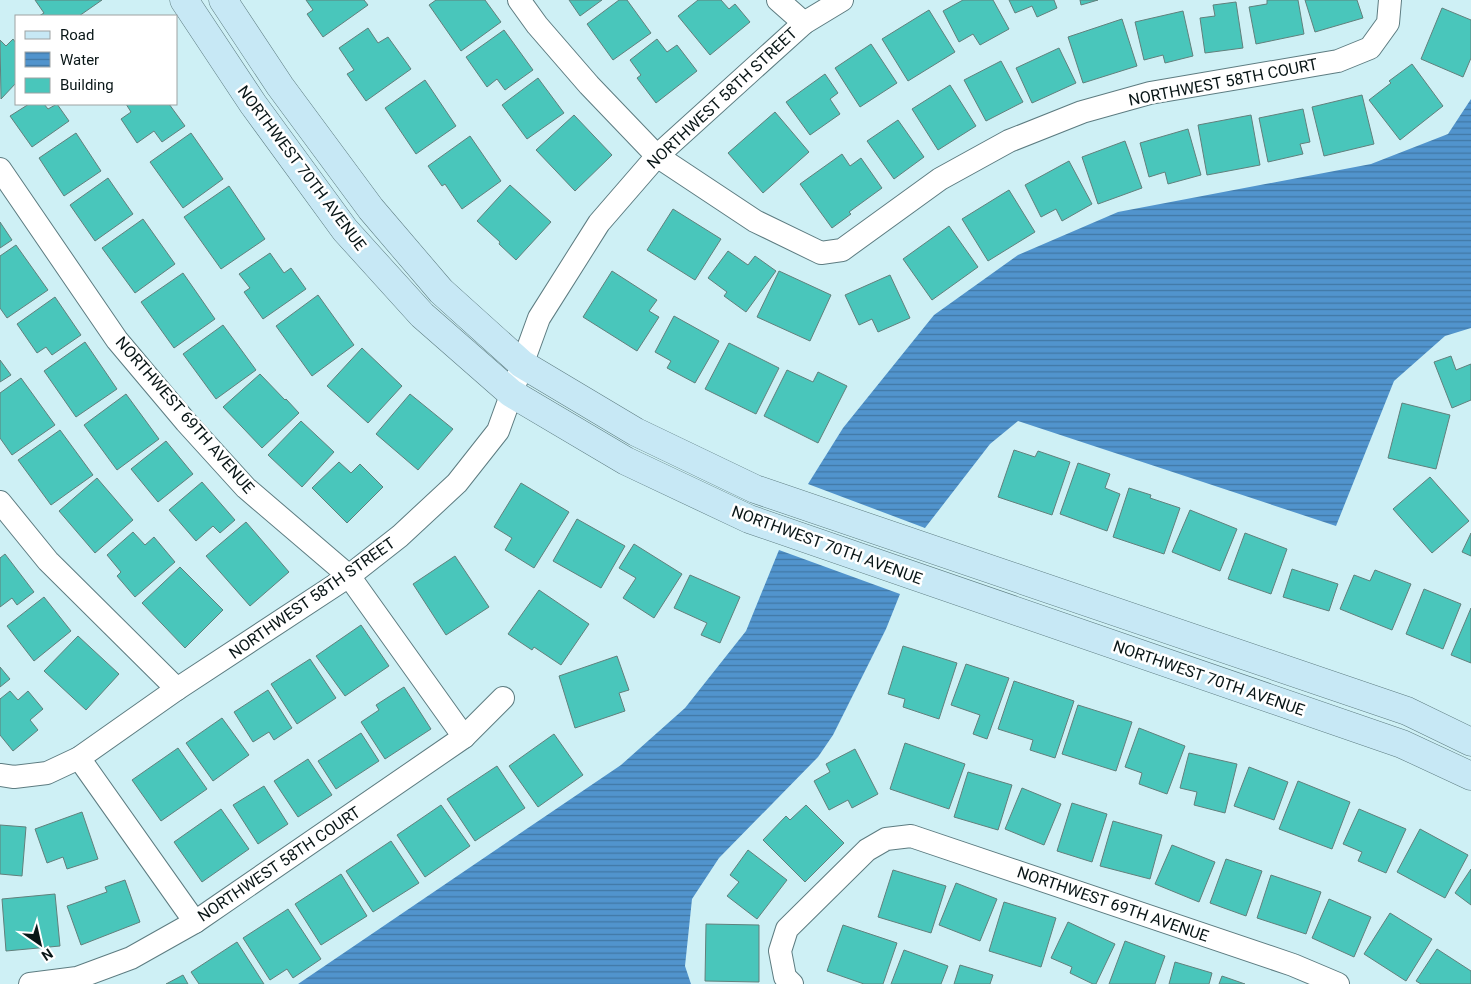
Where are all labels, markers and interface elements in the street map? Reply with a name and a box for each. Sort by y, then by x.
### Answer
legend [15,15,178,105]
street label: NORTHWEST 58TH STREET [643,23,801,173]
text: Road [60,26,94,44]
text: Water [60,51,99,69]
street label: NORTHWEST 58TH COURT [1127,54,1320,110]
text: Building [60,76,114,94]
street label: NORTHWEST 70TH AVENUE [234,82,370,254]
street label: NORTHWEST 69TH AVENUE [112,333,258,497]
street label: NORTHWEST 70TH AVENUE [729,502,925,588]
street label: NORTHWEST 58TH STREET [225,533,399,663]
street label: NORTHWEST 70TH AVENUE [1111,636,1307,720]
street label: NORTHWEST 58TH COURT [194,802,364,926]
street label: NORTHWEST 69TH AVENUE [1015,862,1211,946]
north arrow [15,919,65,969]
text: N [39,945,56,964]

